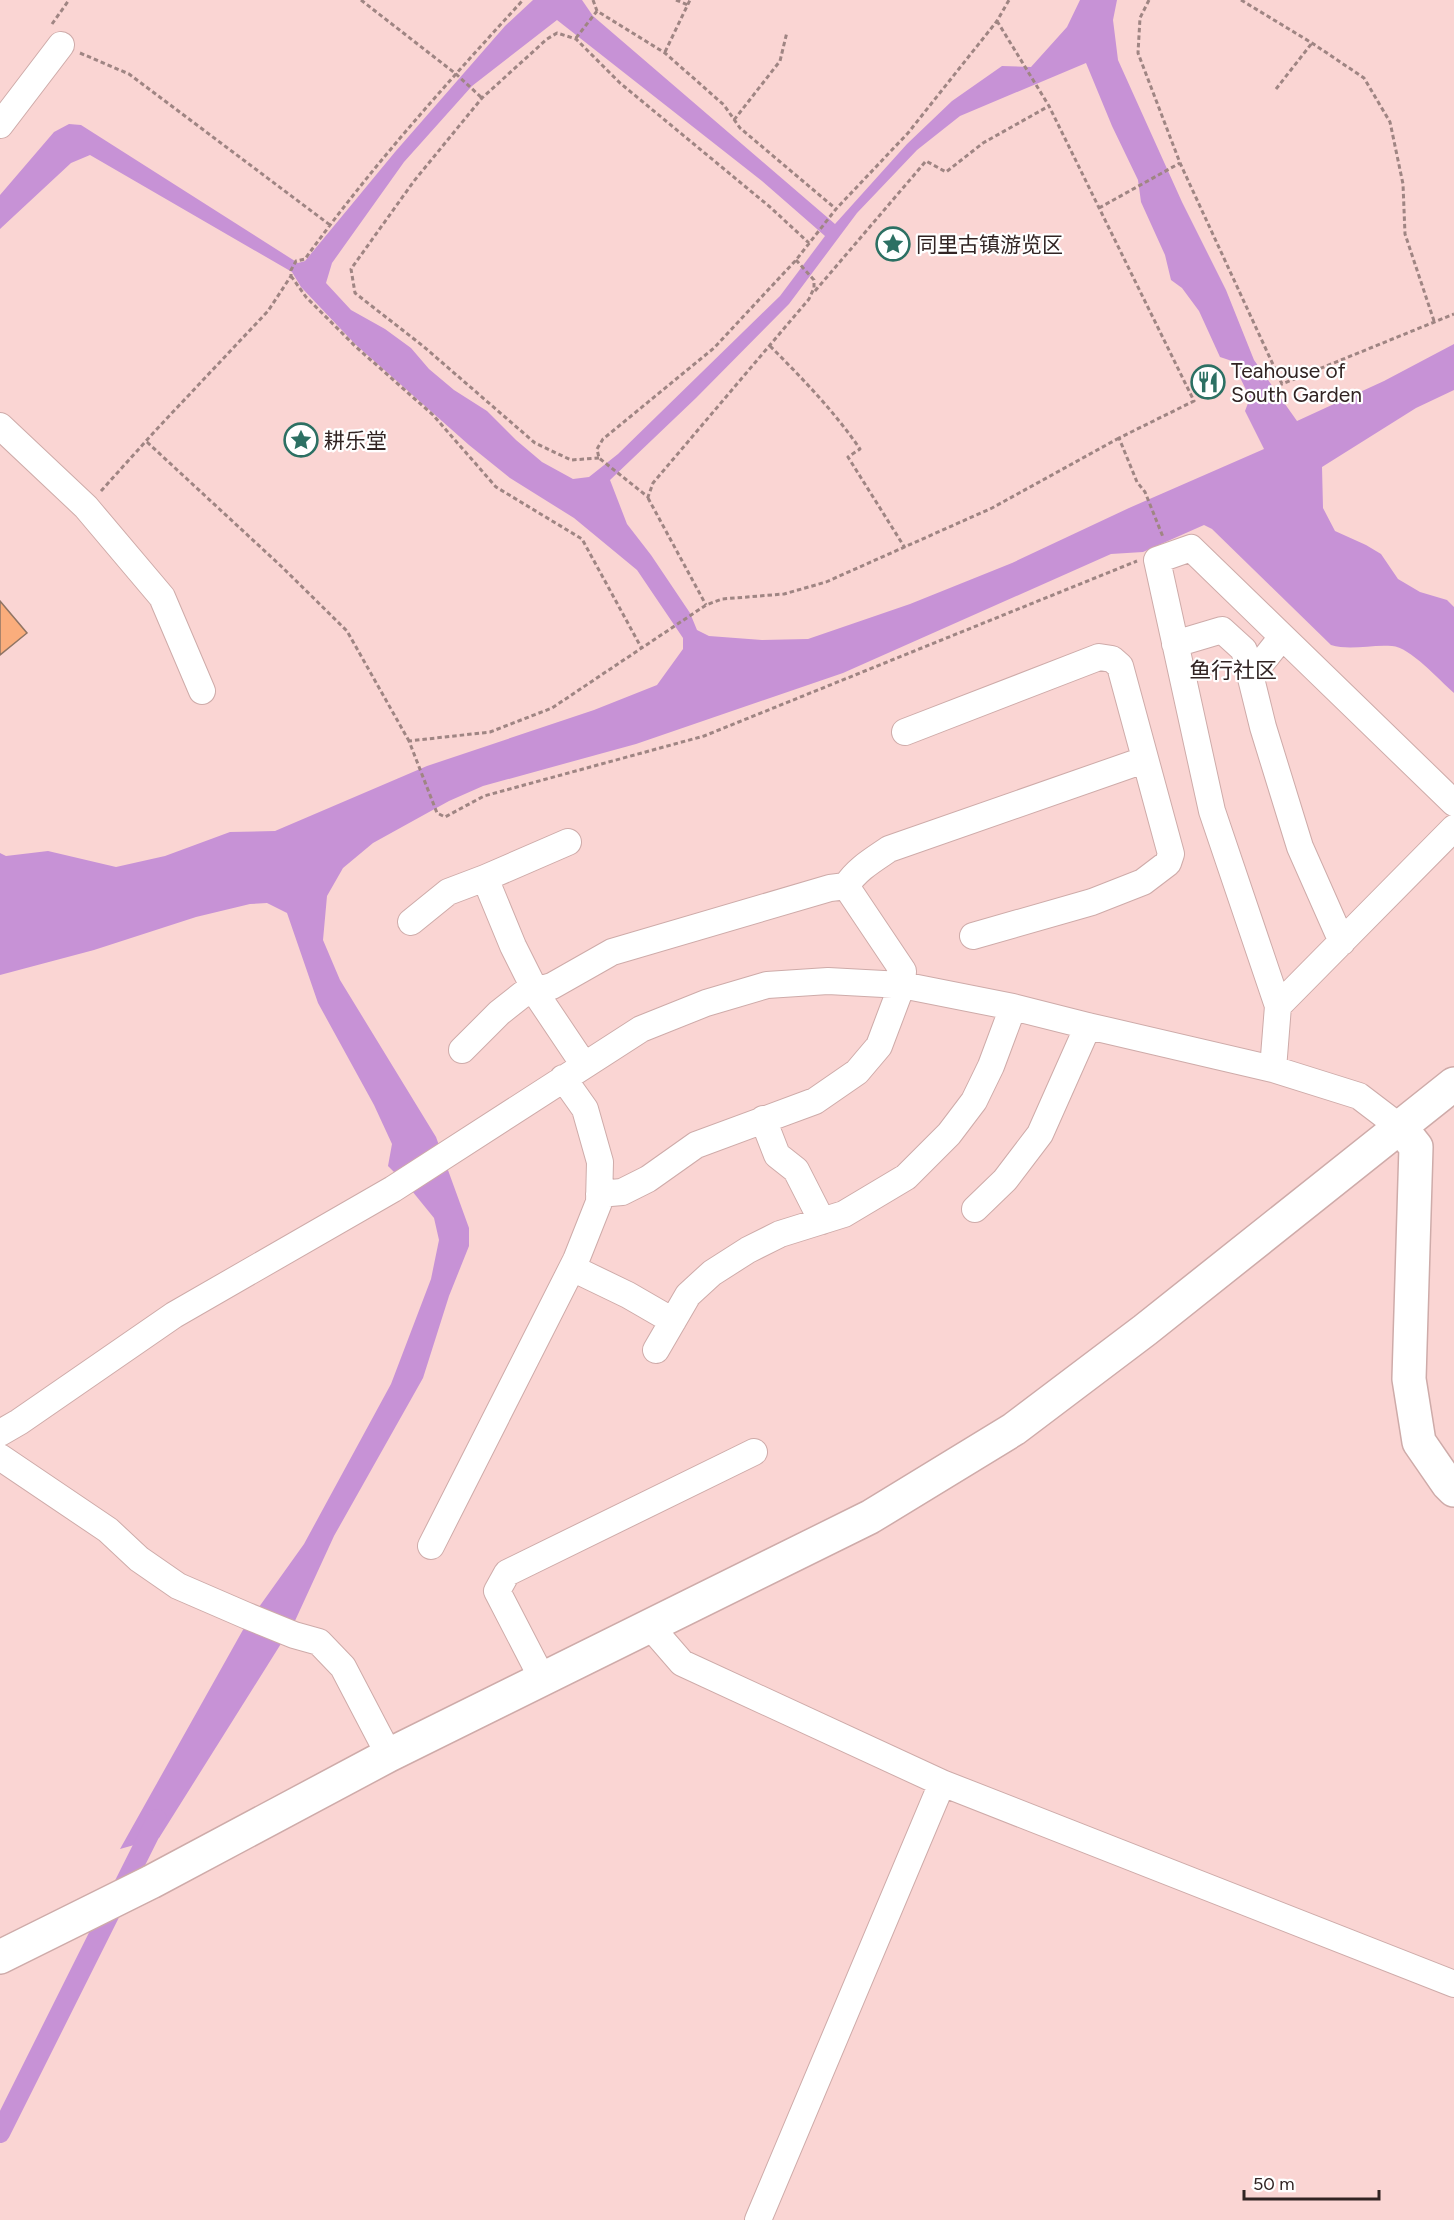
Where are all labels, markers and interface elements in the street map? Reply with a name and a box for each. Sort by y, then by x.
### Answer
place icon: 同里古镇游览区 [875,226,911,262]
place label: 同里古镇游览区 [916,232,1063,257]
place label: Teahouse of South Garden [1231,358,1362,407]
restaurant icon: Teahouse of South Garden [1190,364,1226,400]
place icon: 耕乐堂 [283,422,319,458]
place label: 耕乐堂 [324,428,387,453]
district label: 鱼行社区 [1189,657,1277,684]
scale bar [1244,2163,1379,2201]
text: 50 m [1253,2173,1295,2195]

